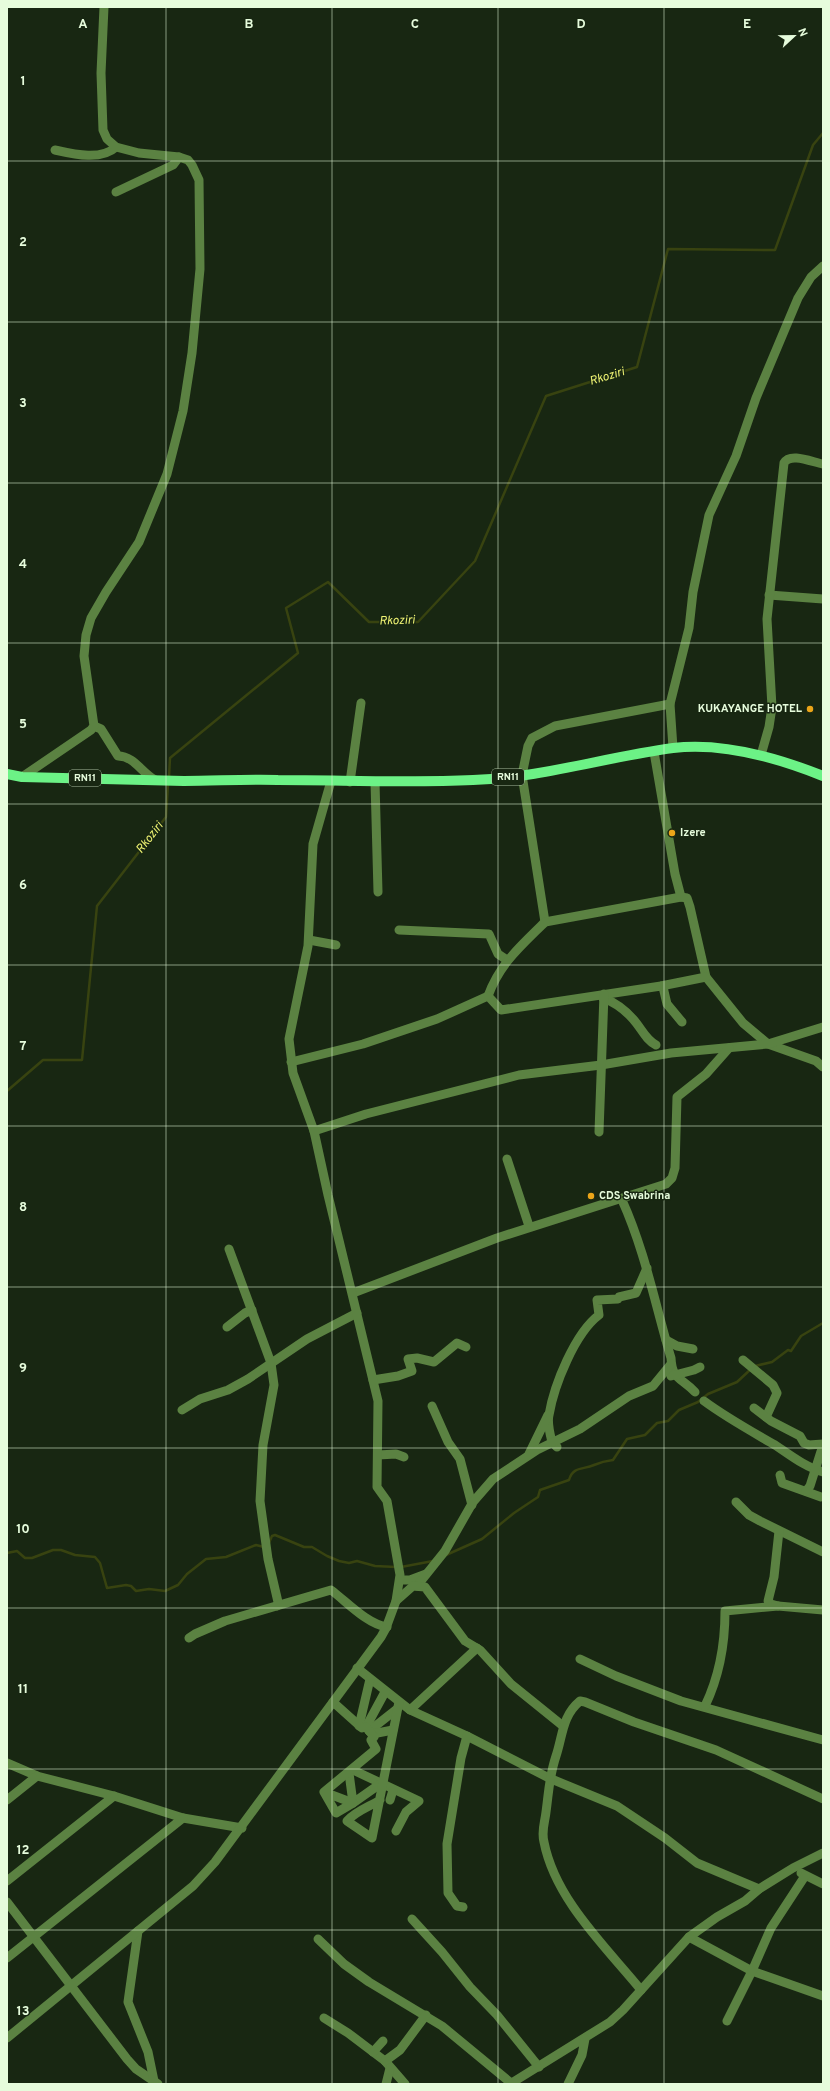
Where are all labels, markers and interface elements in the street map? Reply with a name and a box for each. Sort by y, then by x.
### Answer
north arrow [774,16,814,56]
text: A [78,17,88,33]
text: B [245,17,254,33]
text: C [411,17,419,33]
text: D [576,17,586,33]
text: E [743,17,751,33]
text: N [794,26,810,39]
text: 1 [20,74,26,90]
text: 2 [19,235,27,251]
water label: Rkoziri [588,364,627,390]
text: 3 [19,396,27,412]
text: 4 [19,557,27,573]
water label: Rkoziri [379,612,416,630]
place label: KUKAYANGE HOTEL [698,702,803,716]
marker: KUKAYANGE HOTEL [805,704,815,714]
text: 5 [19,717,27,733]
road number: RN11 [492,769,524,785]
road number: RN11 [69,770,101,786]
water label: Rkoziri [133,818,168,857]
place label: Izere [680,826,706,840]
marker: Izere [667,828,677,838]
text: 6 [19,878,27,894]
text: 7 [20,1039,27,1055]
place label: CDS Swabrina [599,1189,670,1203]
marker: CDS Swabrina [586,1191,596,1201]
text: 8 [19,1200,27,1216]
text: 9 [19,1361,27,1377]
text: 10 [16,1522,30,1538]
text: 11 [18,1682,28,1698]
text: 12 [16,1843,30,1859]
text: 13 [17,2004,30,2020]

